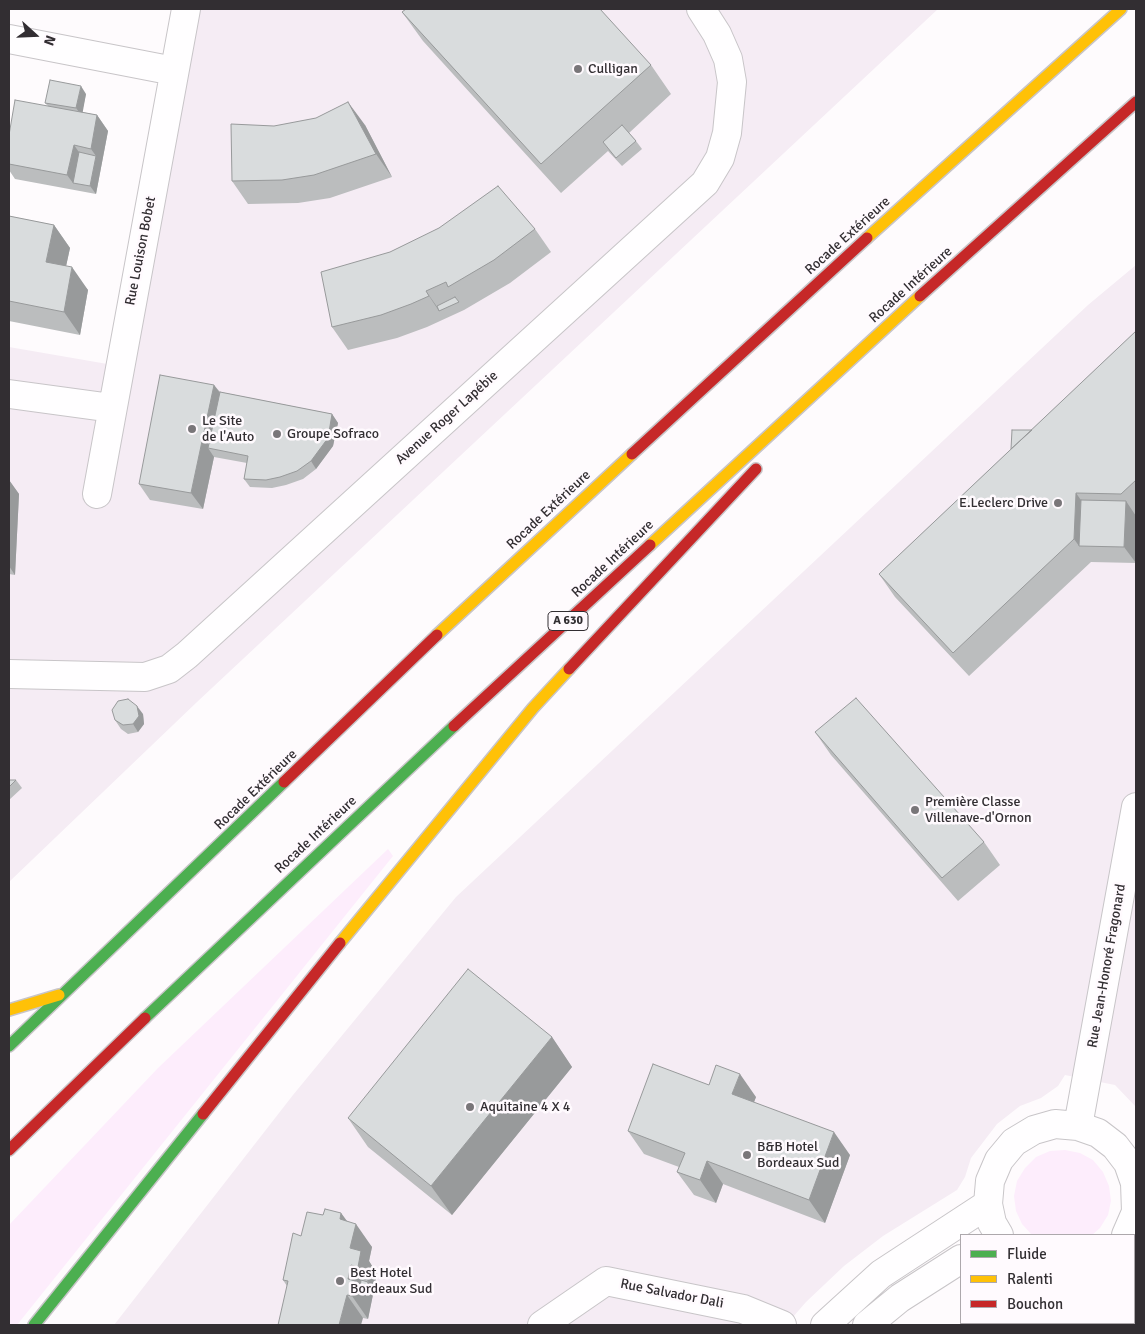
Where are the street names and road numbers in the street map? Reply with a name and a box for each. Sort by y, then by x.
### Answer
street label: Rocade Extérieure [802,193,894,279]
street label: Rue Louison Bobet [122,195,160,307]
street label: Rocade Intérieure [866,243,956,327]
street label: Avenue Roger Lapébie [392,368,502,468]
street label: Rocade Extérieure [504,467,594,553]
street label: Rocade Intérieure [569,517,657,601]
road number: A 630 [548,612,588,630]
street label: Rocade Extérieure [211,746,301,834]
street label: Rocade Intérieure [272,793,360,877]
street label: Rue Jean-Honoré Fragonard [1084,883,1130,1049]
street label: Rue Salvador Dali [619,1276,725,1312]

